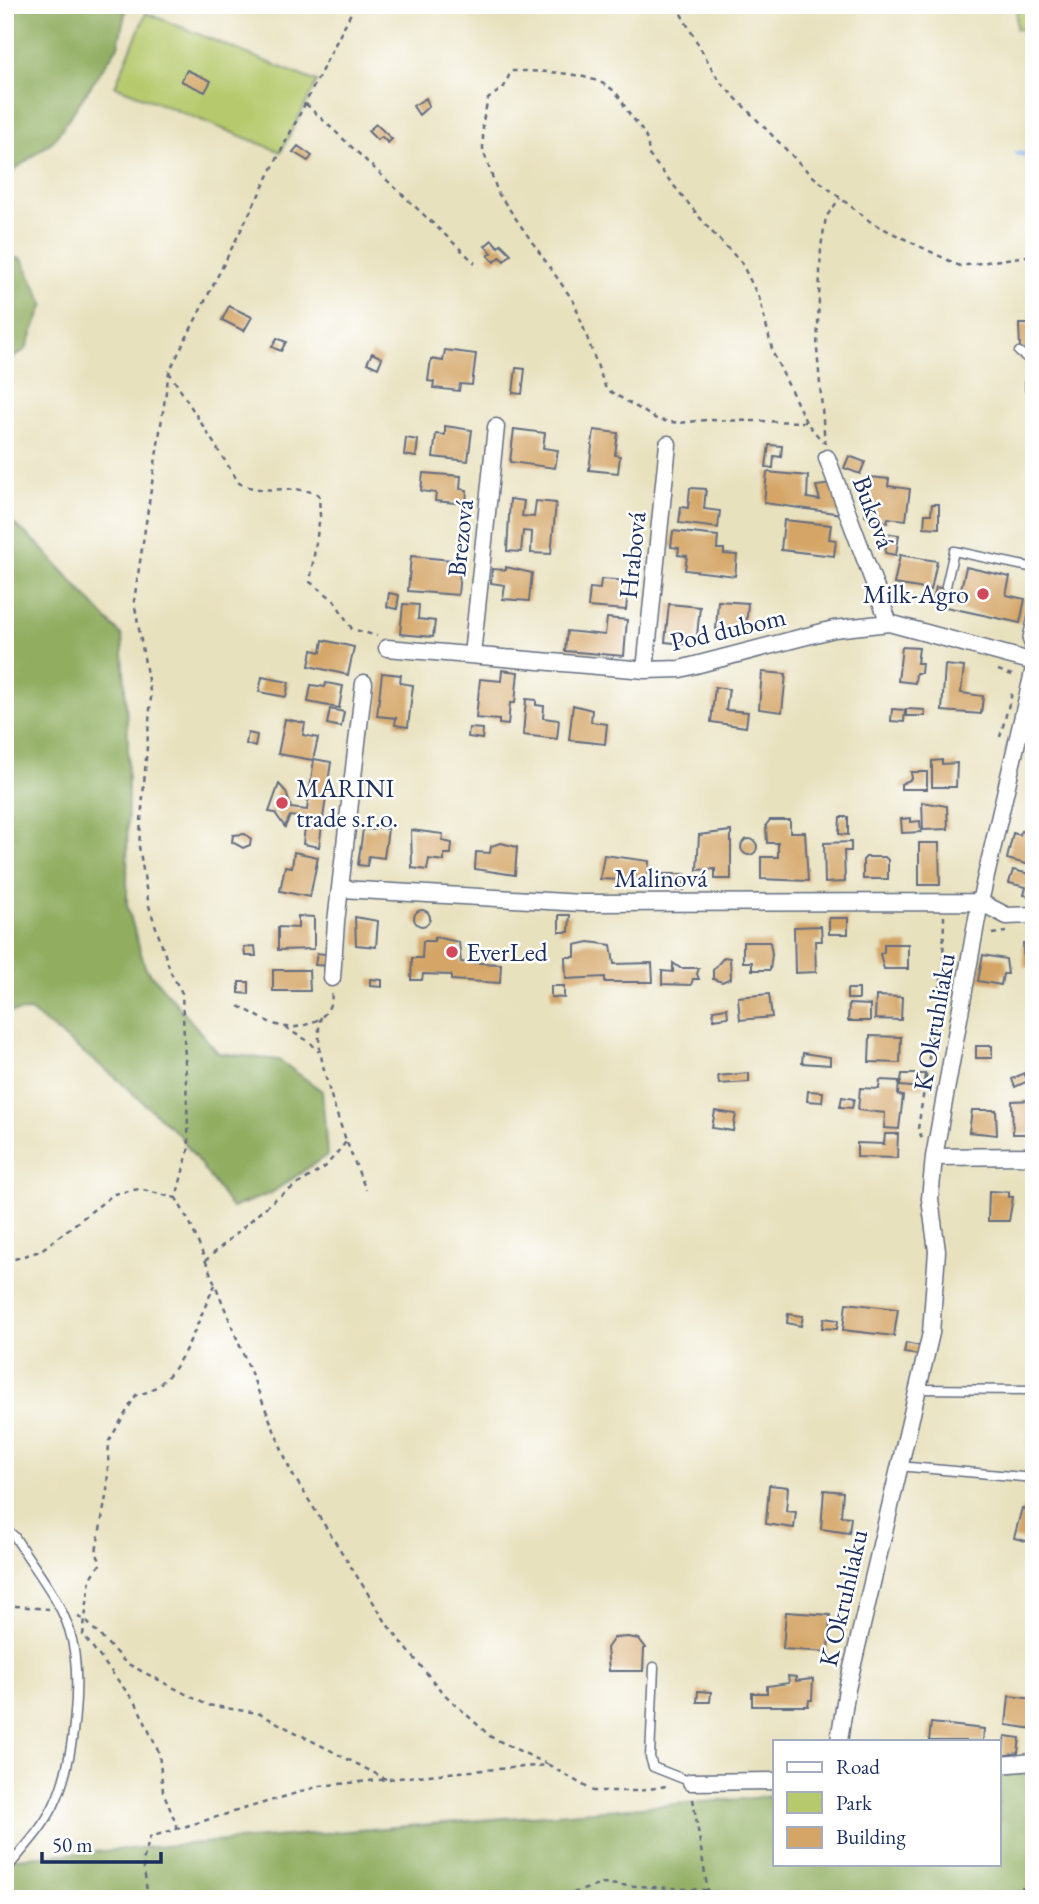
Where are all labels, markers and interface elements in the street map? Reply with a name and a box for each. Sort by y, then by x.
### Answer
street label: Buková [845,471,904,554]
street label: Brezová [439,497,481,578]
street label: Hrabová [611,509,654,600]
place label: Milk-Agro [863,577,969,611]
marker: Milk-Agro [975,586,991,602]
street label: Pod dubom [667,599,789,659]
place label: MARINI trade s.r.o. [296,771,398,835]
marker: MARINI trade s.r.o. [274,795,290,811]
street label: Malinová [614,861,708,895]
place label: EverLed [466,935,549,969]
marker: EverLed [444,944,460,960]
street label: K Okruhliaku [905,950,963,1094]
street label: K Okruhliaku [811,1526,875,1670]
legend [773,1740,1000,1866]
text: Road [836,1753,880,1780]
text: Park [836,1789,873,1816]
scale bar [42,1820,161,1864]
text: Building [836,1823,906,1850]
text: 50 m [52,1831,93,1858]

